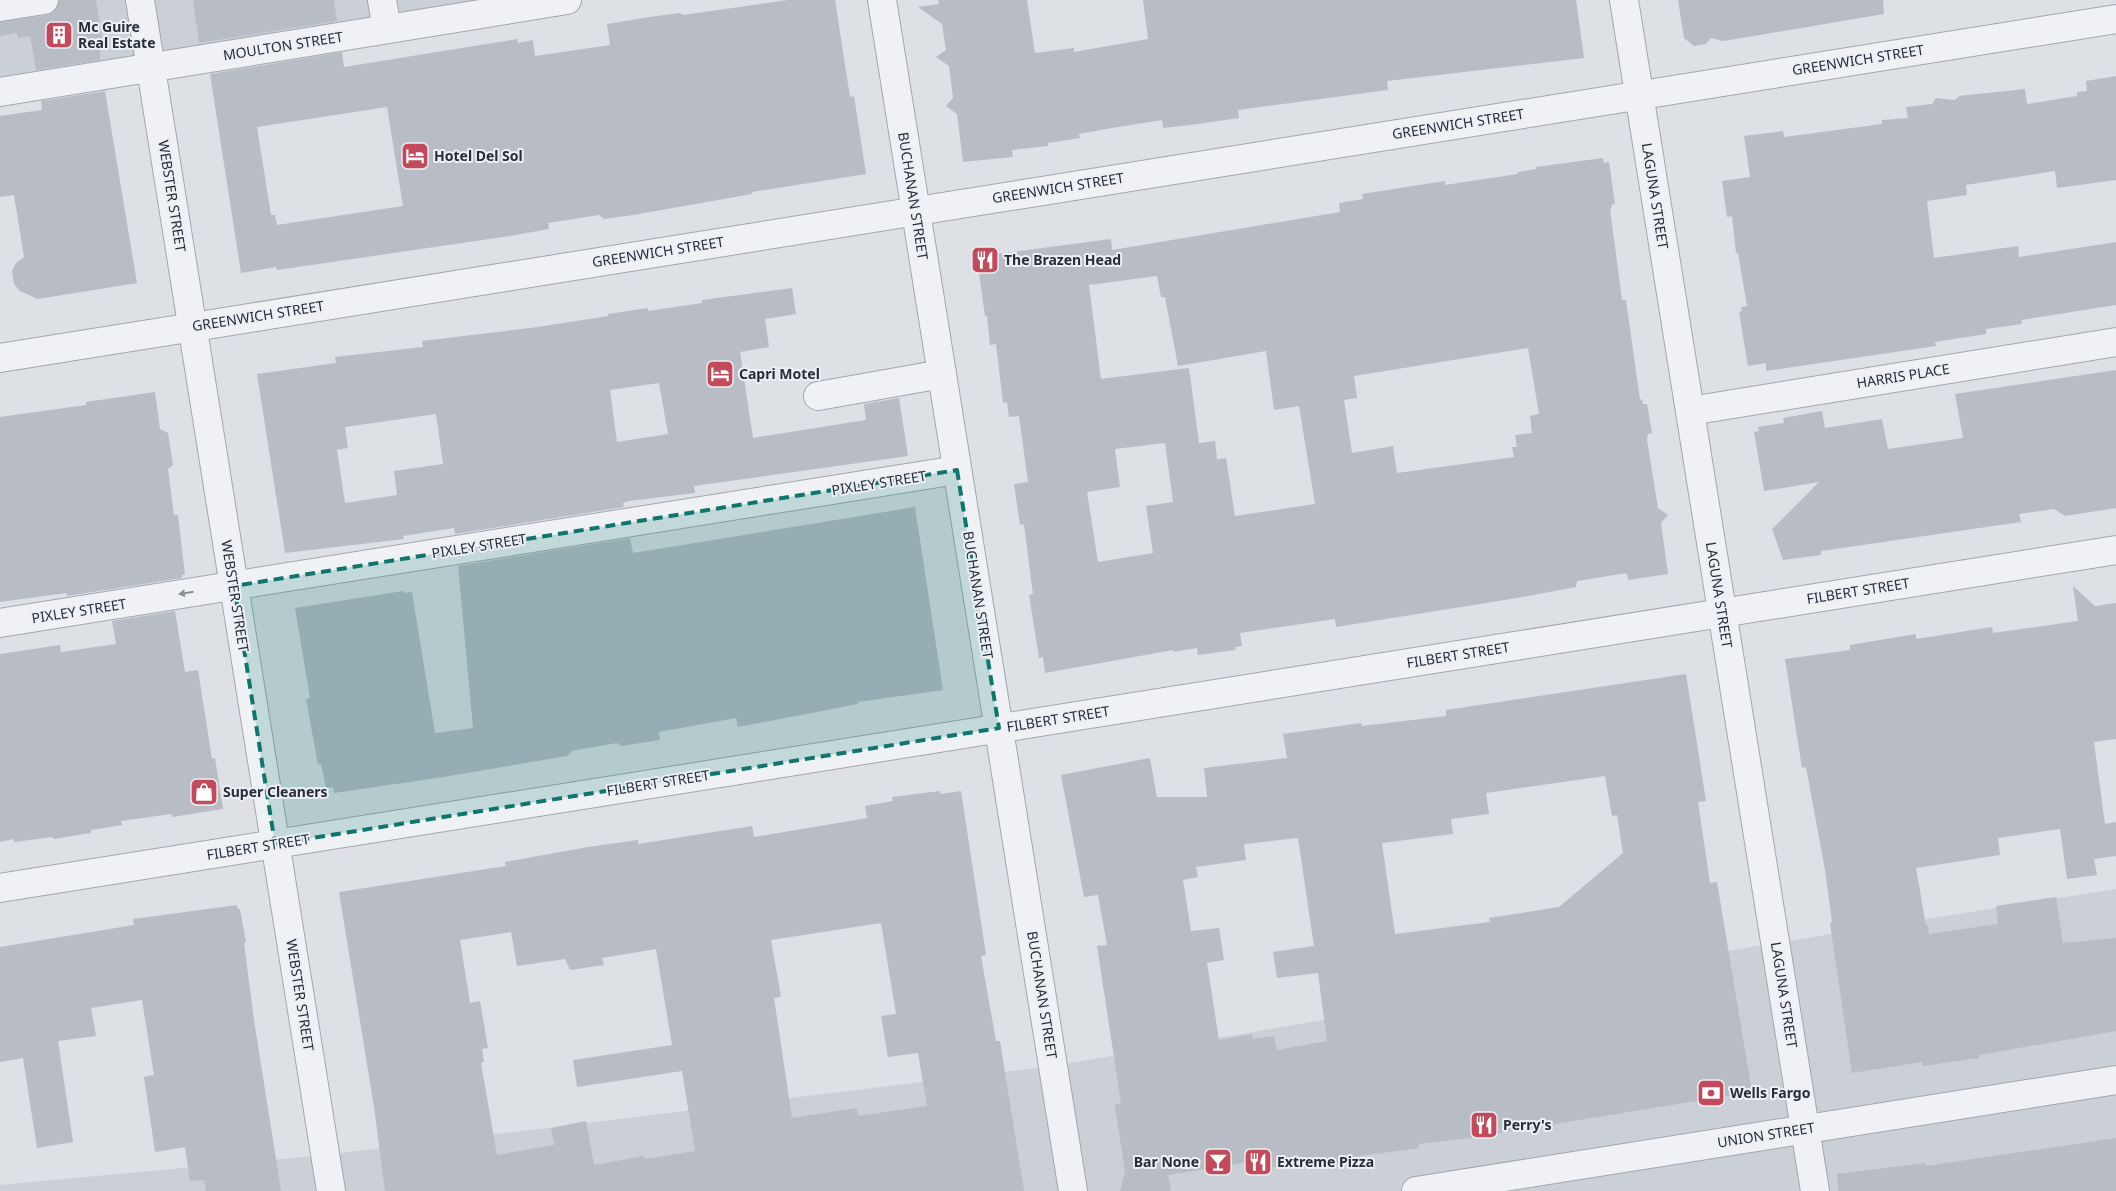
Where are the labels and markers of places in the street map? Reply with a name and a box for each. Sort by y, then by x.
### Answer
place label: Mc Guire Real Estate [78,17,156,52]
building icon: Mc Guire Real Estate [44,20,74,50]
hotel icon: Hotel Del Sol [400,141,430,171]
place label: Hotel Del Sol [434,146,523,165]
restaurant icon: The Brazen Head [970,245,1000,275]
place label: The Brazen Head [1004,250,1121,269]
hotel icon: Capri Motel [705,359,735,389]
place label: Capri Motel [739,364,820,383]
shop icon: Super Cleaners [189,777,219,807]
place label: Super Cleaners [223,782,328,801]
bank icon: Wells Fargo [1696,1078,1726,1108]
place label: Wells Fargo [1730,1083,1811,1102]
restaurant icon: Perry's [1469,1110,1499,1140]
place label: Perry's [1503,1115,1551,1134]
bar icon: Bar None [1203,1147,1233,1177]
restaurant icon: Extreme Pizza [1243,1147,1273,1177]
place label: Bar None [1134,1152,1199,1171]
place label: Extreme Pizza [1277,1152,1374,1171]

